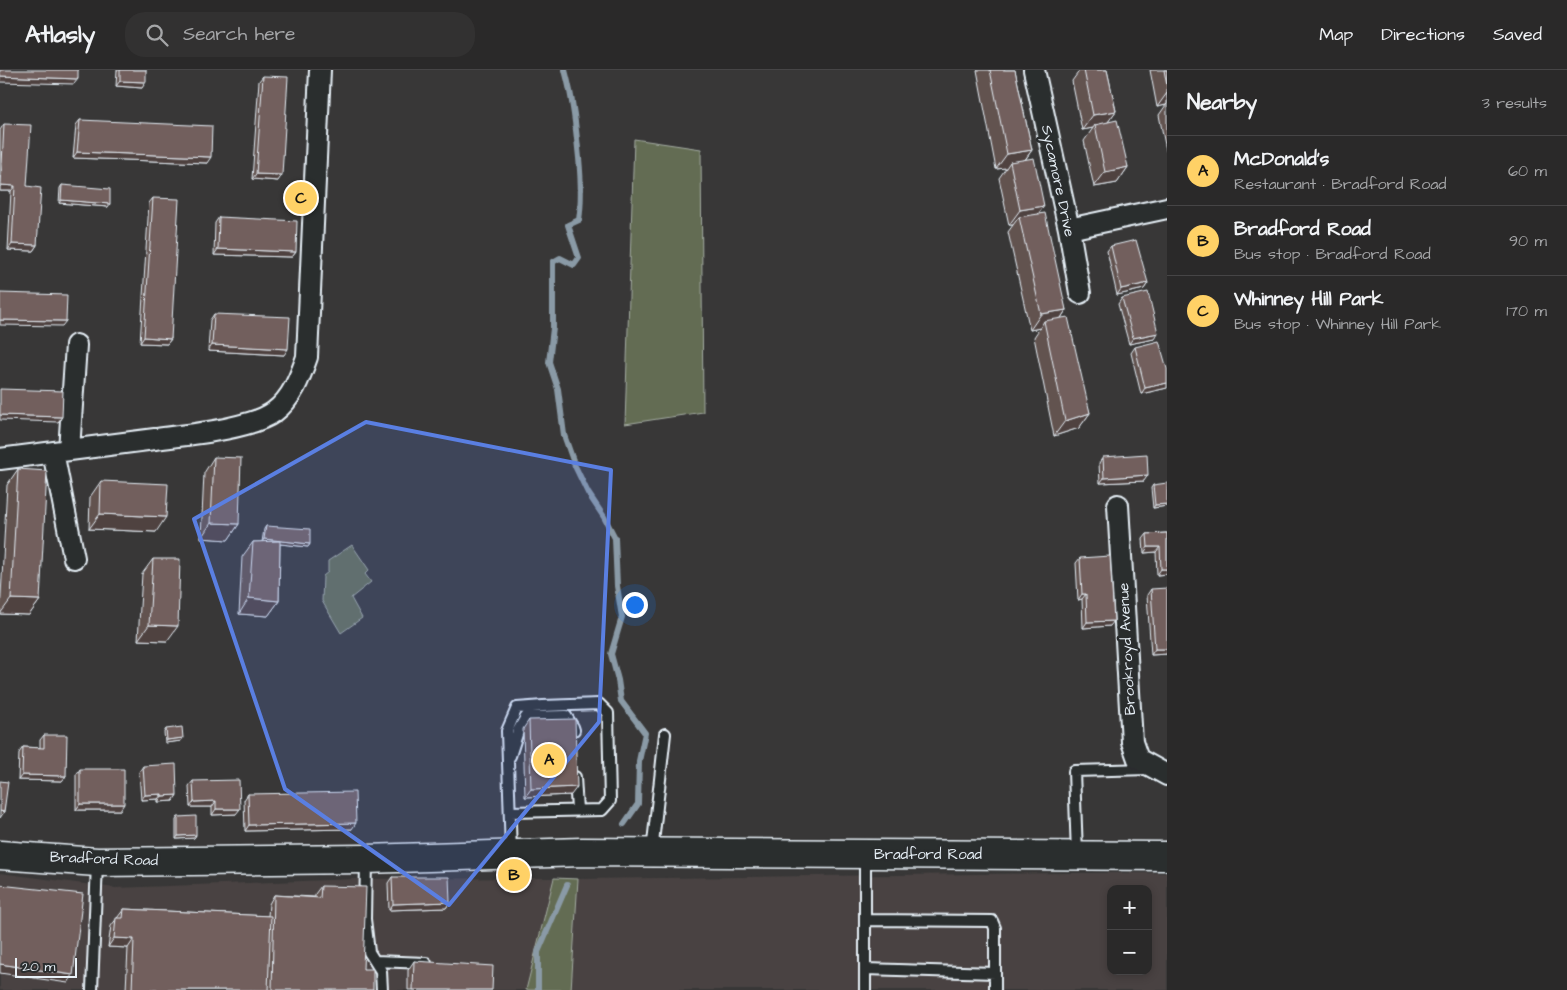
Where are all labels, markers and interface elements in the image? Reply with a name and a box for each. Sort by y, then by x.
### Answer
search box [125,12,475,57]
text: Atlasly [25,18,95,52]
icon: search [143,21,171,49]
text: Search here [183,21,295,48]
text: Map [1319,22,1353,47]
text: Directions [1381,22,1465,47]
text: Saved [1493,22,1542,47]
text: Nearby [1187,88,1257,117]
text: 3 results [1482,92,1547,114]
street label: Sycamore Drive [1035,123,1080,239]
text: McDonald's [1234,146,1329,173]
text: A [1198,160,1208,182]
text: 60 m [1508,160,1547,182]
text: Restaurant · Bradford Road [1234,173,1447,195]
pin: C [285,179,317,217]
text: Bradford Road [1234,216,1371,243]
text: B [1197,230,1209,252]
text: 90 m [1509,230,1547,252]
text: Bus stop · Bradford Road [1234,243,1431,265]
text: Whinney Hill Park [1234,286,1383,313]
text: C [1197,300,1209,322]
text: 170 m [1506,300,1547,322]
text: Bus stop · Whinney Hill Park [1234,313,1441,335]
street label: Brookroyd Avenue [1113,582,1142,716]
your location [622,592,648,618]
pin: A [533,741,565,779]
street label: Bradford Road [874,844,982,865]
street label: Bradford Road [50,847,159,871]
pin: B [498,856,530,894]
map controls [1107,885,1152,975]
button: + [1107,885,1152,930]
button: − [1107,930,1152,975]
scale bar [15,955,78,978]
text: 20 m [22,957,55,977]

